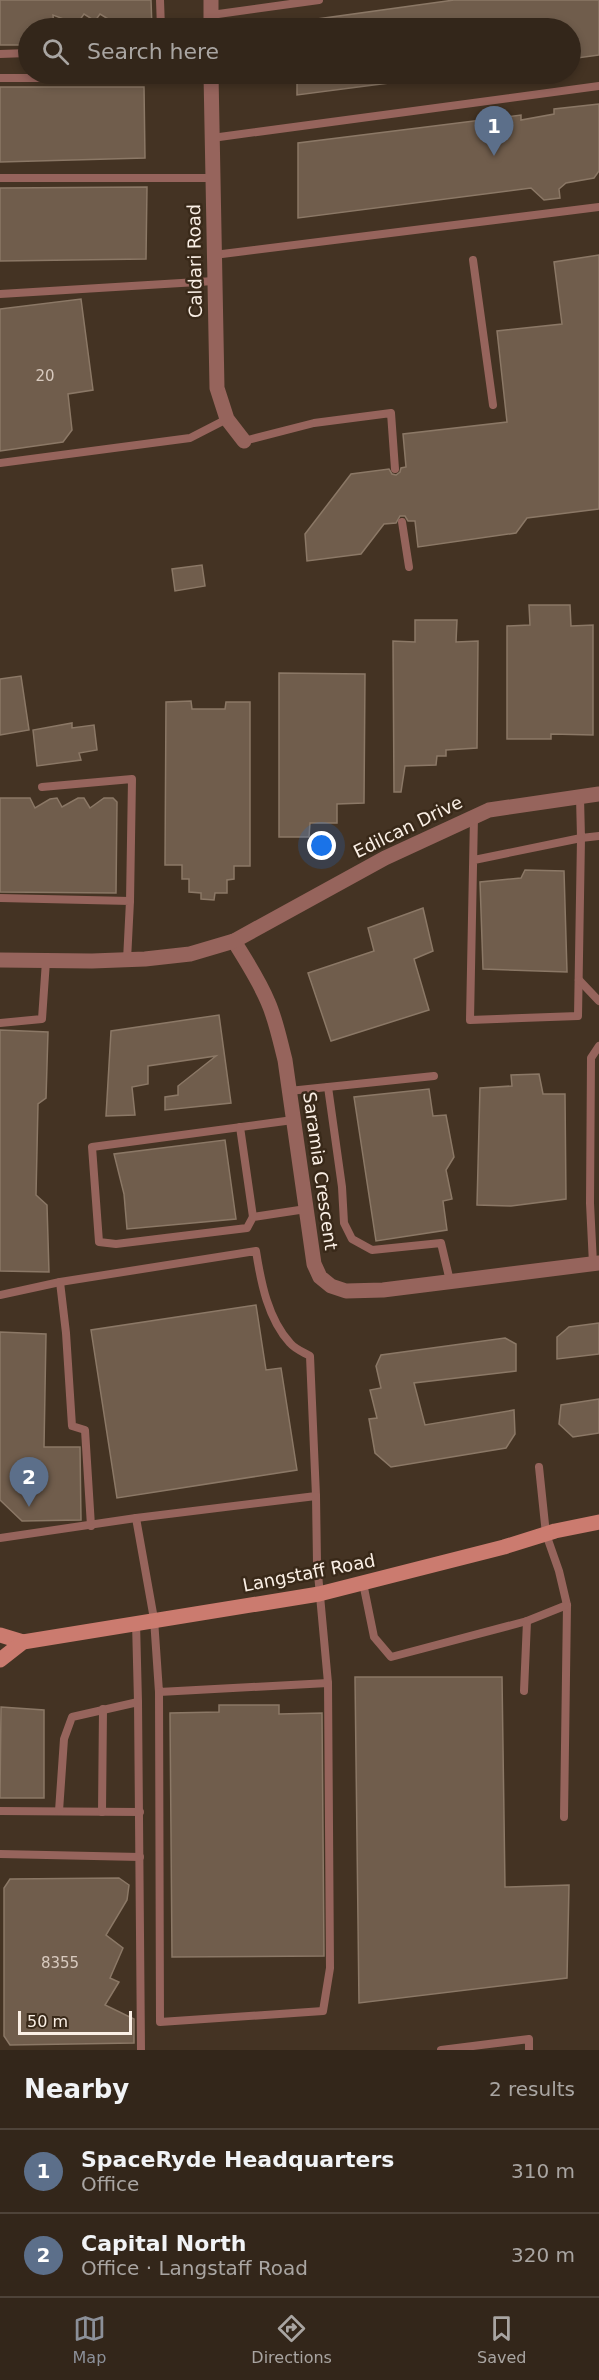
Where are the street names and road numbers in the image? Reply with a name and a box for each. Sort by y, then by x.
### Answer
street label: Caldari Road [183,204,206,318]
street label: Edilcan Drive [350,791,466,862]
street label: Saramia Crescent [299,1090,342,1251]
street label: Langstaff Road [241,1549,377,1596]

